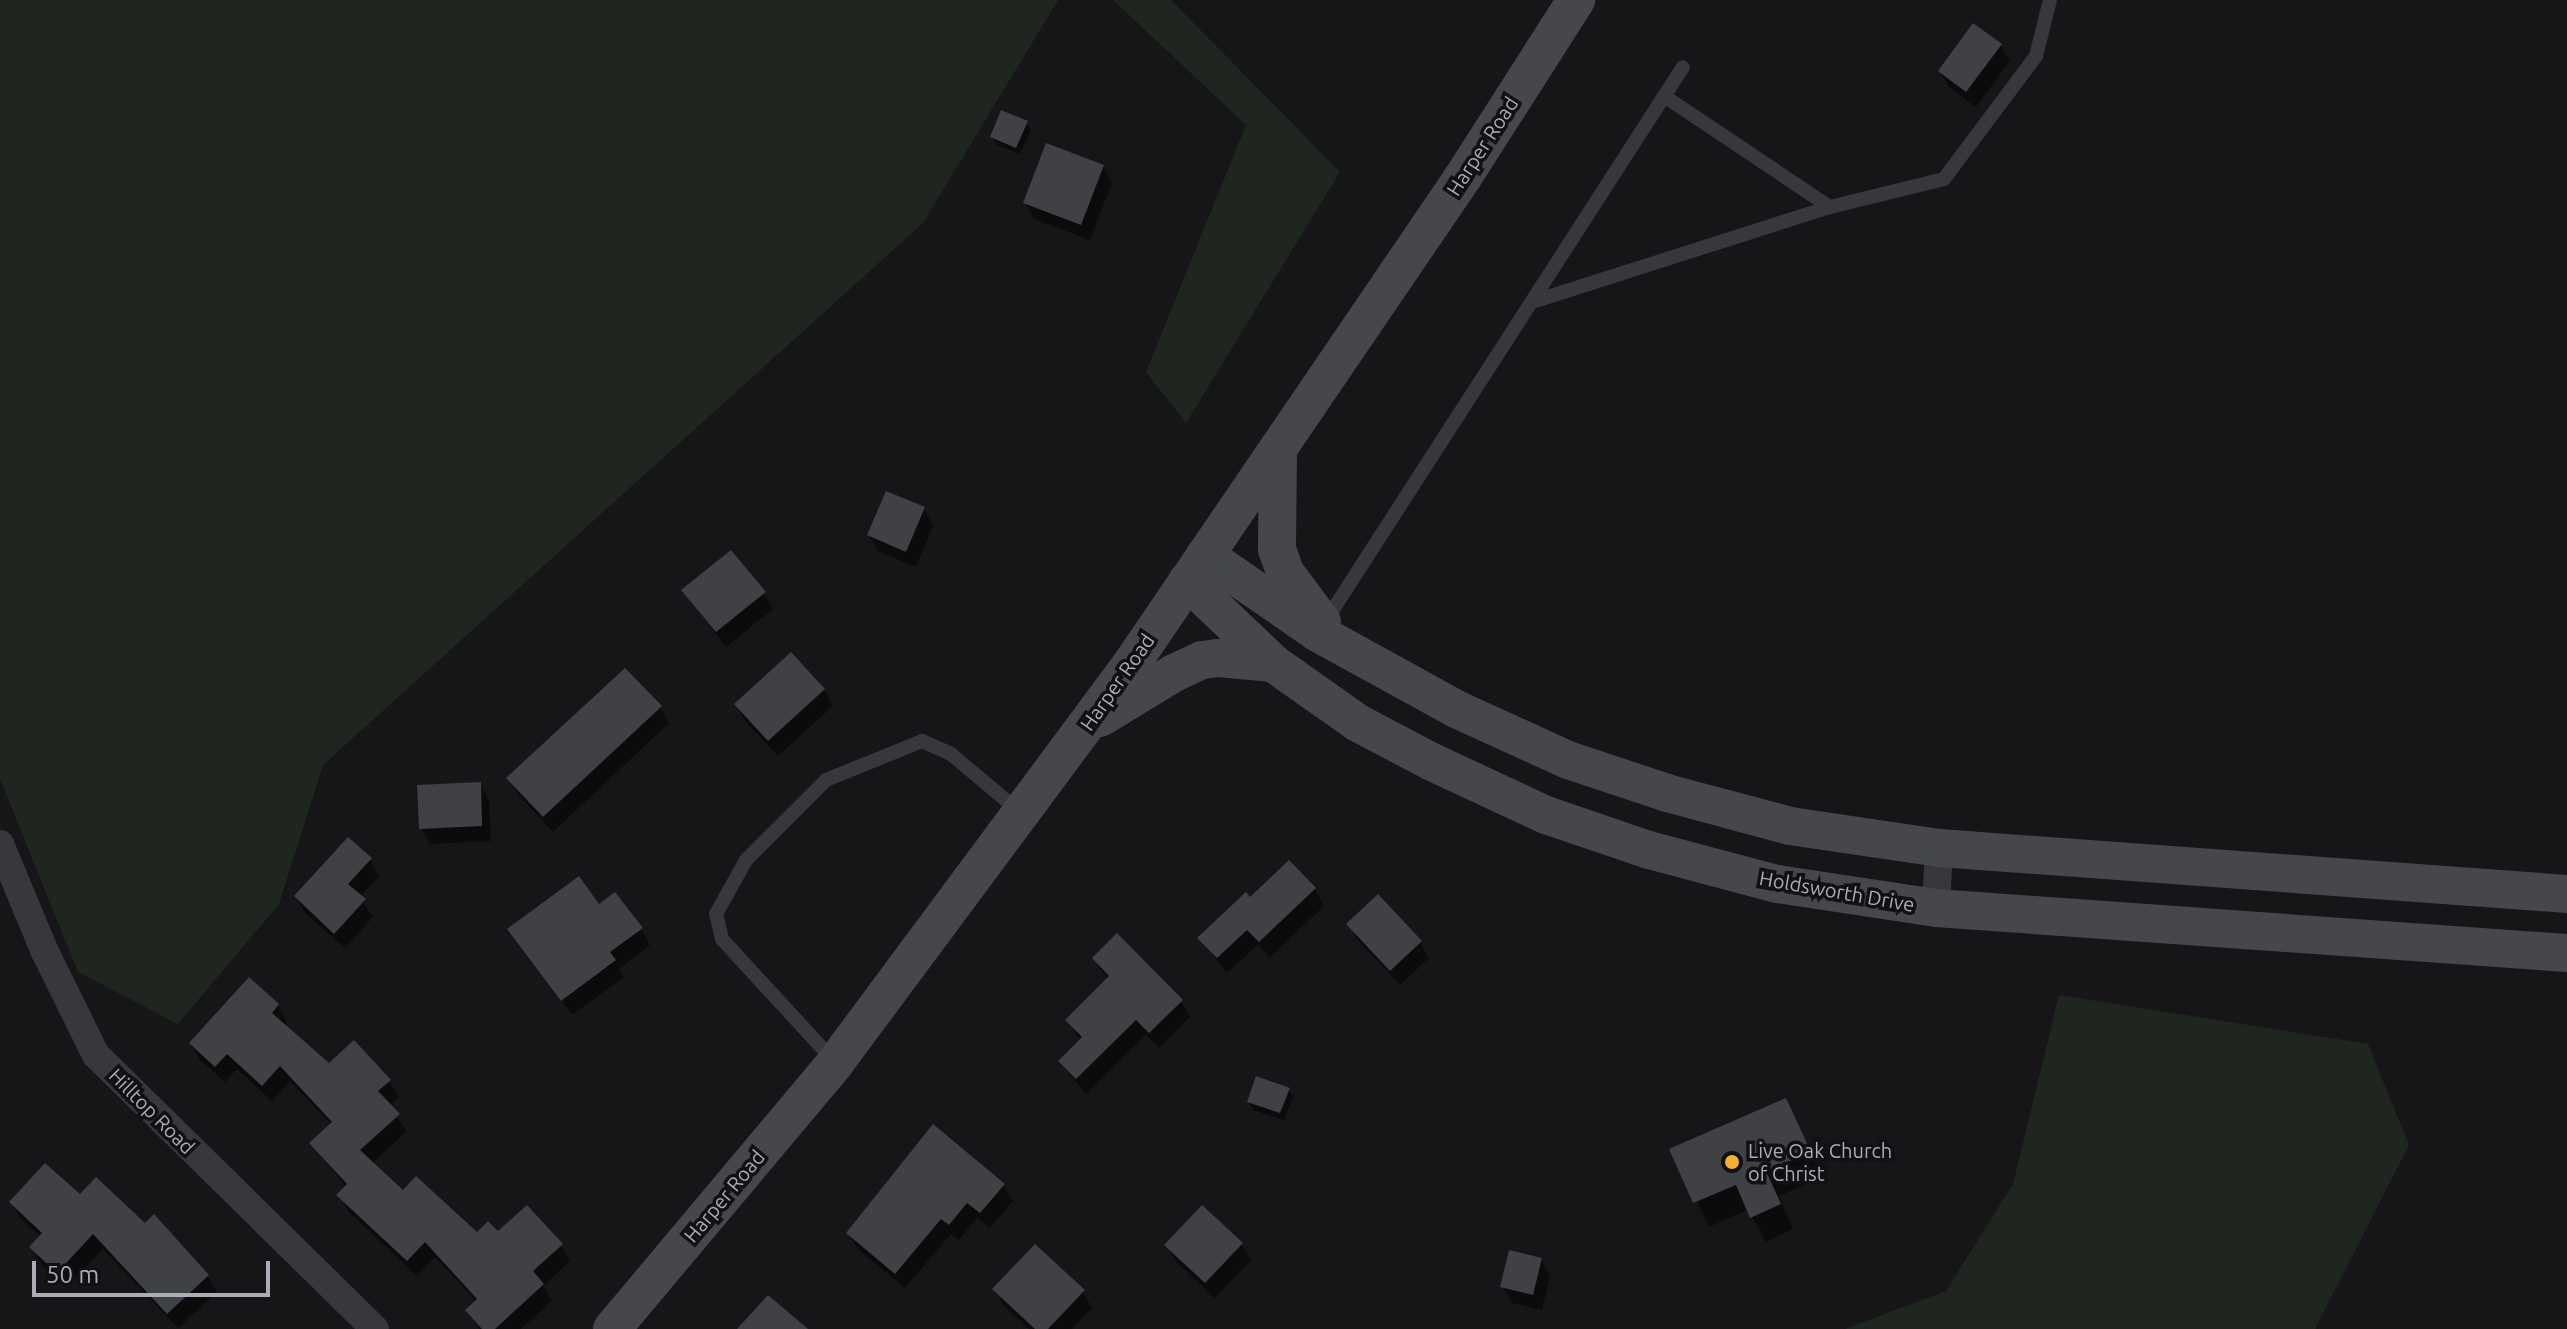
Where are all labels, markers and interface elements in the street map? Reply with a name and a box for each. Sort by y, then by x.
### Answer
street label: Harper Road [1441,92,1523,200]
street label: Harper Road [1075,629,1159,735]
street label: Holdsworth Drive [1758,866,1916,916]
street label: Hilltop Road [104,1063,200,1159]
place label: Live Oak Church of Christ [1748,1138,1892,1185]
street label: Harper Road [679,1145,769,1247]
marker: Live Oak Church of Christ [1723,1153,1741,1171]
scale bar [36,1245,274,1295]
text: 50 m [46,1261,99,1288]

